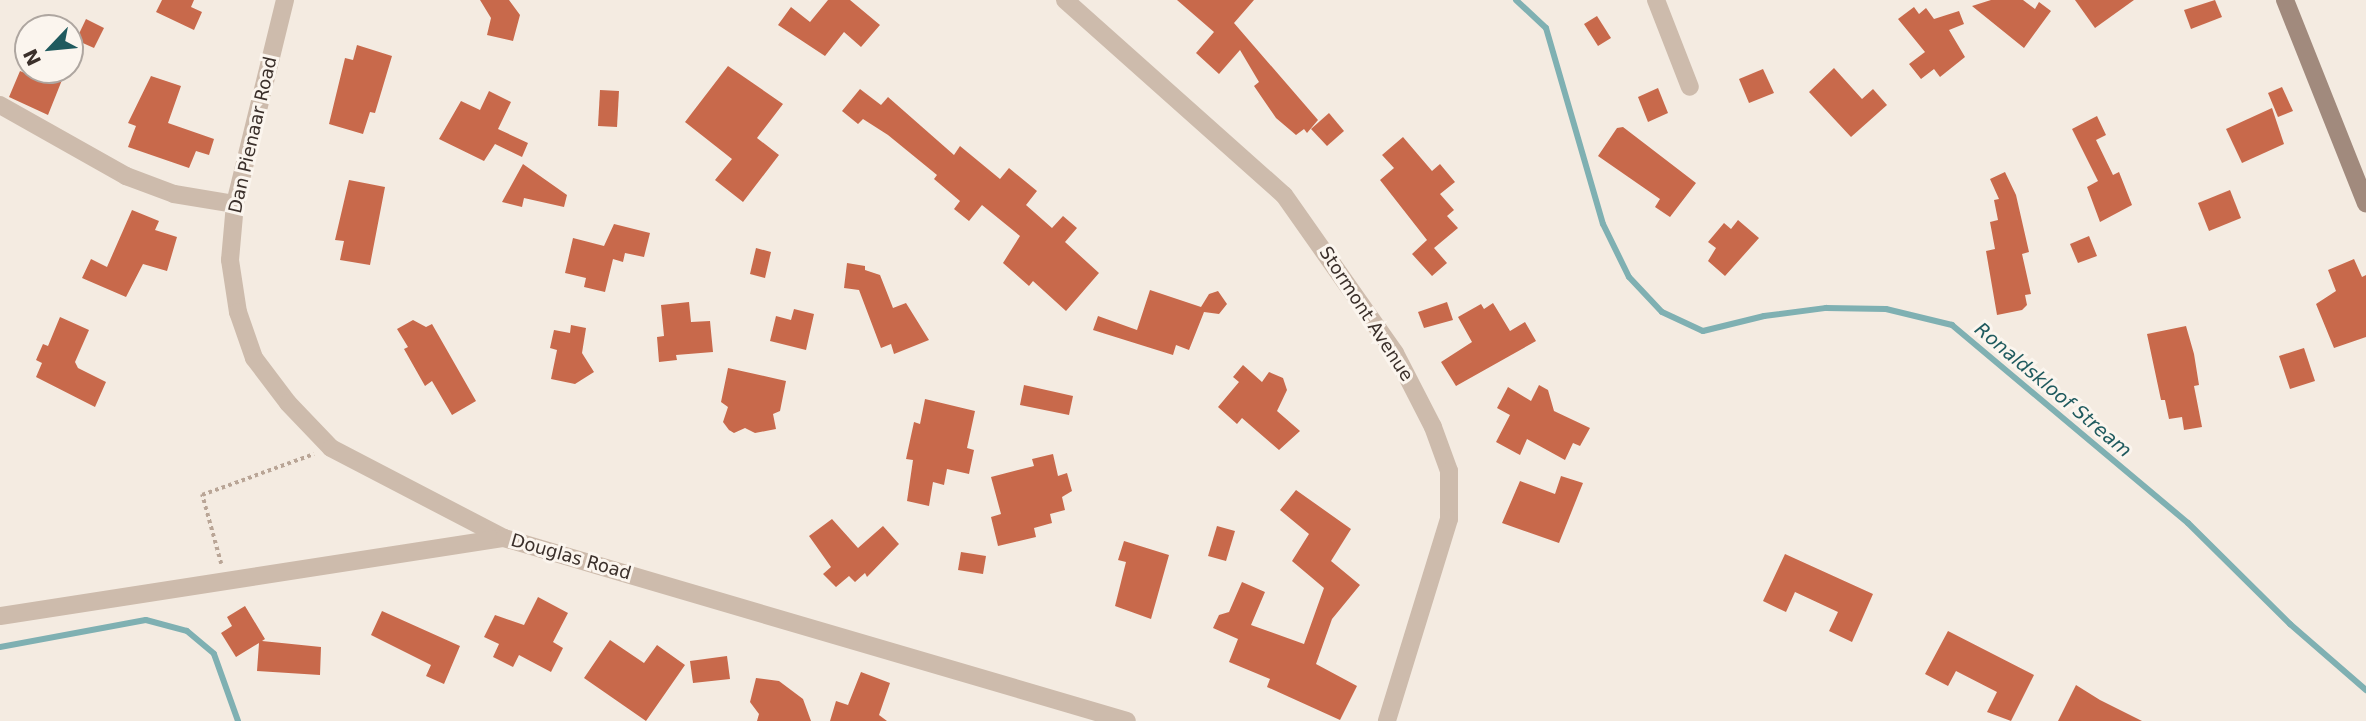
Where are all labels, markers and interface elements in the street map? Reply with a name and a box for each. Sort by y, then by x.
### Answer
north arrow [14,14,84,84]
text: N [19,45,45,69]
street label: Dan Pienaar Road [224,54,282,216]
street label: Stormont Avenue [1314,243,1418,385]
water label: Ronaldskloof Stream [1970,318,2136,462]
street label: Douglas Road [508,530,634,584]

